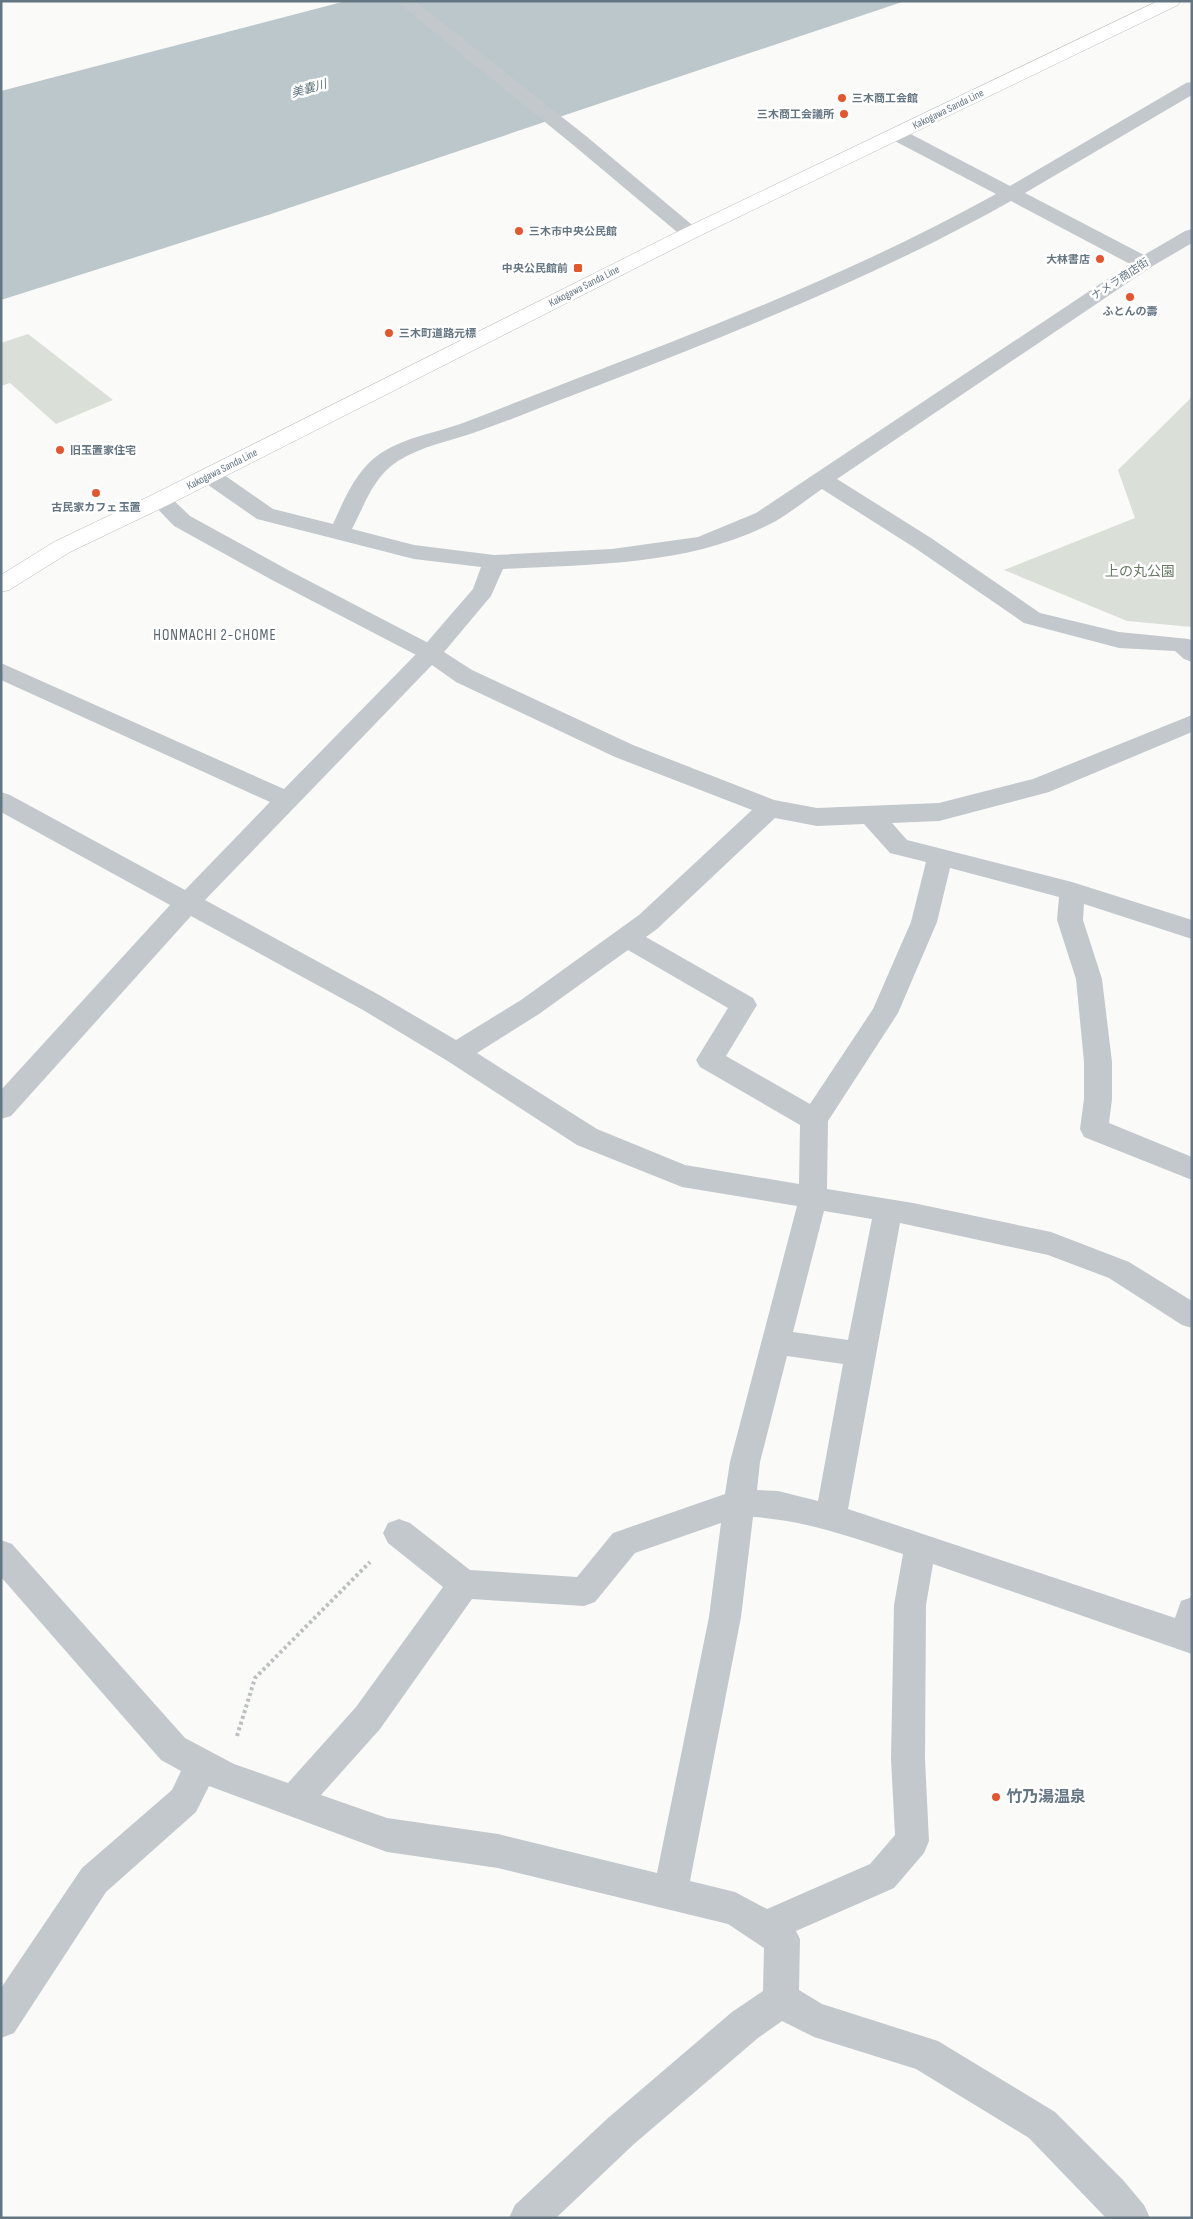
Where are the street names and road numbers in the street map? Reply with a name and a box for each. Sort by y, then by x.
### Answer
street label: Kakogawa Sanda Line [910,86,986,132]
street label: ナメラ商店街 [1089,256,1151,302]
street label: Kakogawa Sanda Line [546,263,622,309]
street label: Kakogawa Sanda Line [184,446,260,492]

